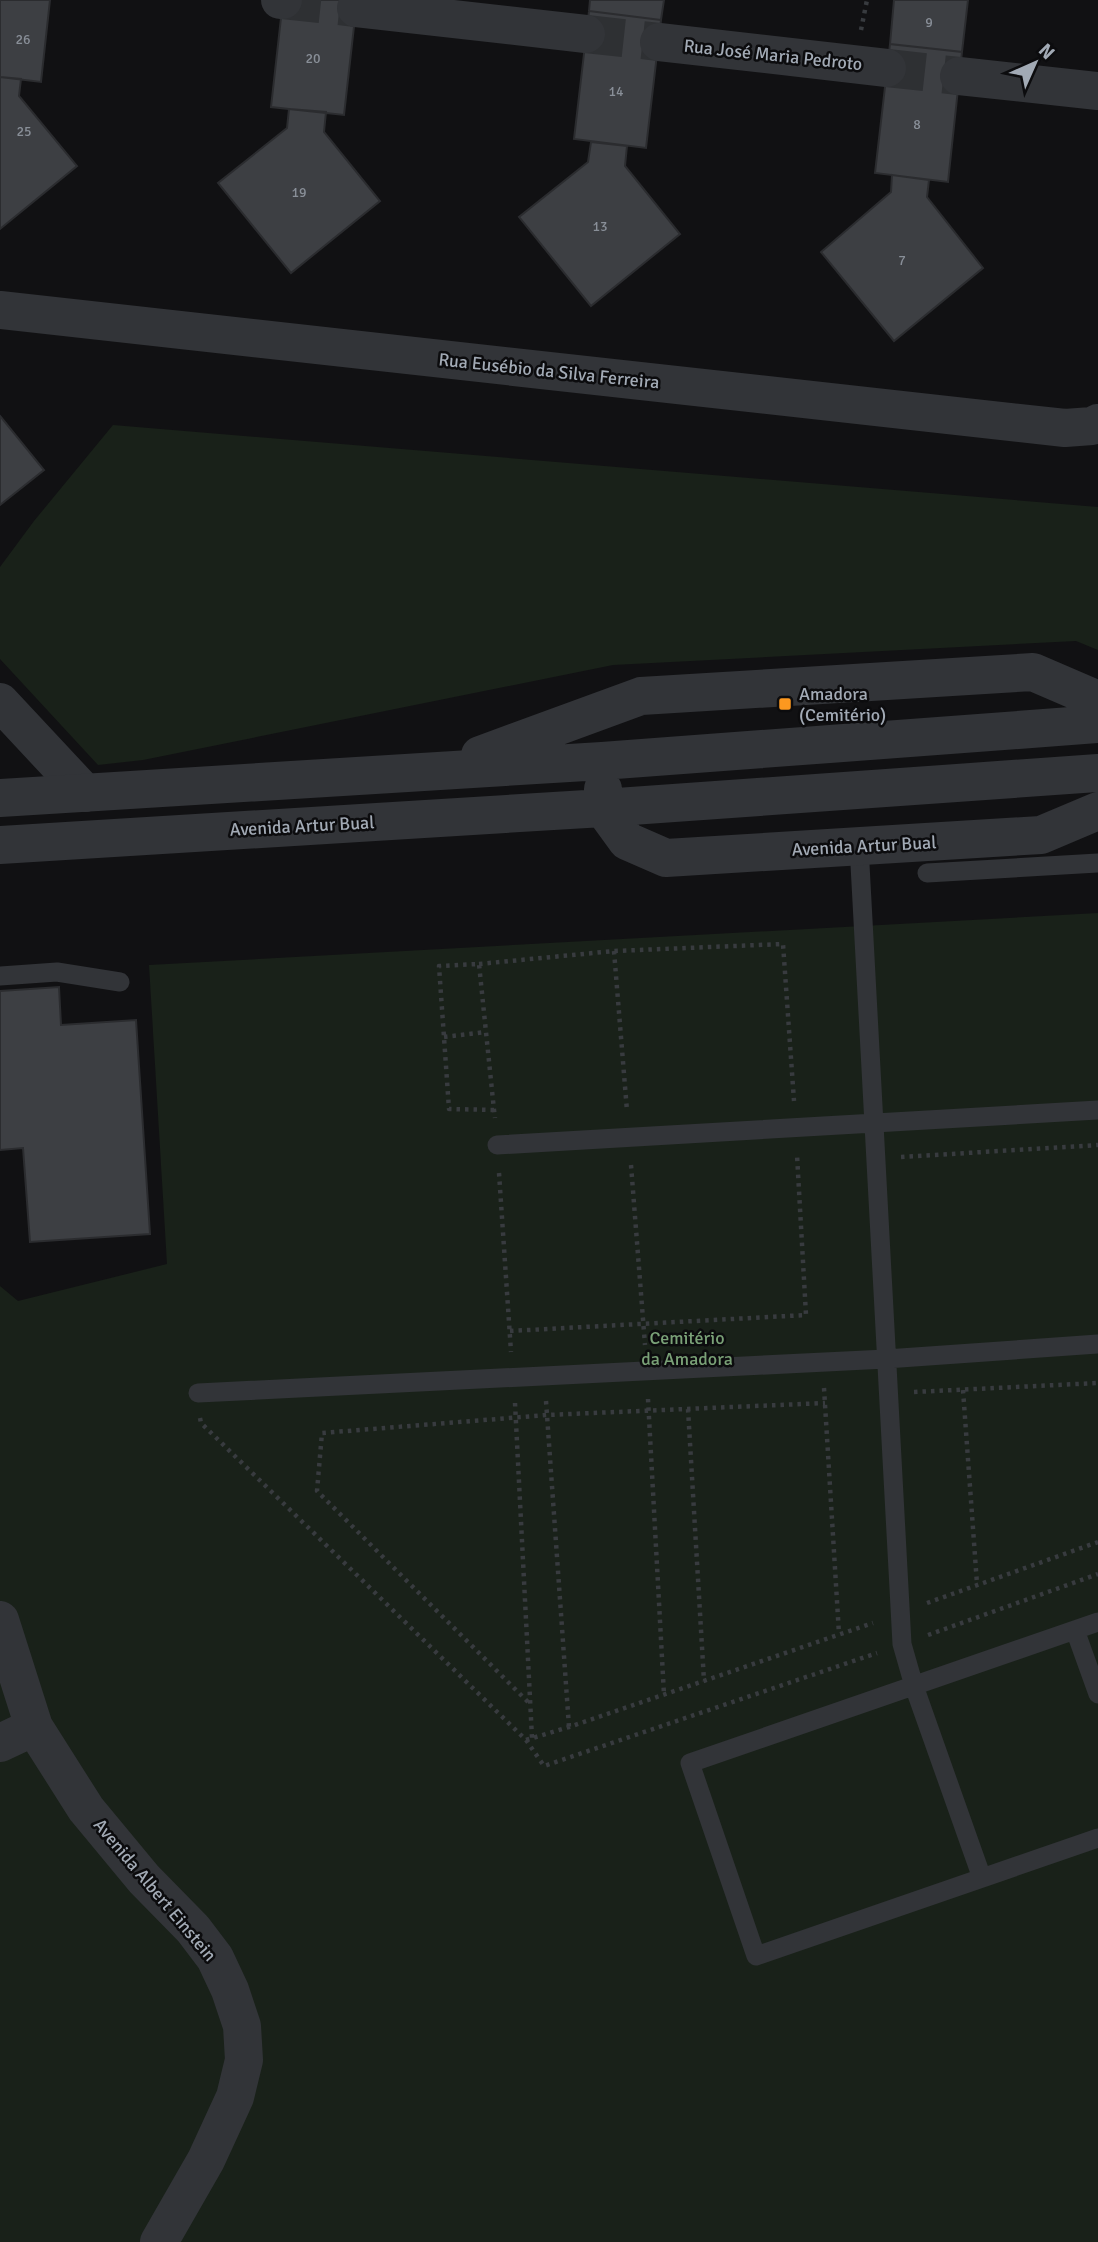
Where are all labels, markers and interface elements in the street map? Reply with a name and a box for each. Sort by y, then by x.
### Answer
house number: 9 [925,14,933,31]
north arrow [1000,28,1070,98]
house number: 26 [15,31,31,48]
street label: Rua José Maria Pedroto [683,35,863,75]
text: N [1033,39,1059,65]
house number: 20 [305,50,321,67]
house number: 14 [608,83,624,100]
house number: 8 [913,116,921,133]
house number: 25 [16,123,32,140]
house number: 19 [291,184,307,201]
house number: 13 [592,218,608,235]
house number: 7 [898,252,906,269]
street label: Rua Eusébio da Silva Ferreira [438,348,660,394]
place label: Amadora (Cemitério) [799,683,886,726]
marker: Amadora (Cemitério) [777,696,793,712]
street label: Avenida Artur Bual [229,811,375,841]
street label: Avenida Artur Bual [791,831,937,861]
park label: Cemitério da Amadora [641,1327,733,1370]
street label: Avenida Albert Einstein [89,1814,221,1966]

